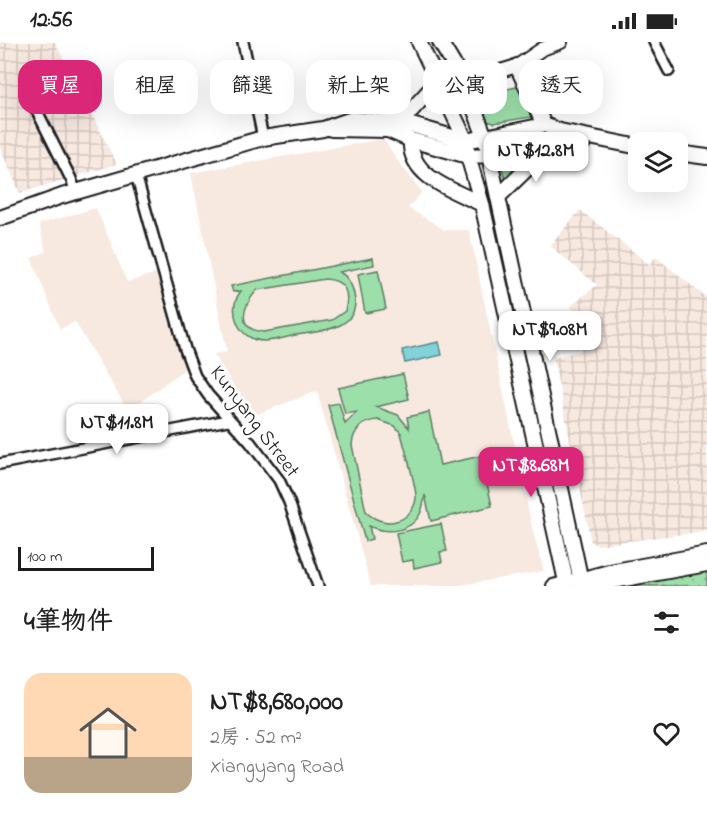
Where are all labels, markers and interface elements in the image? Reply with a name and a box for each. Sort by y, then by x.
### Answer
text: 12:56 [30,5,72,37]
chip: 買屋 [18,60,102,114]
chip: 租屋 [114,60,198,114]
chip: 篩選 [210,60,294,114]
chip: 新上架 [306,60,411,114]
chip: 公寓 [423,60,507,114]
chip: 透天 [519,60,603,114]
pin: NT$12.8M [474,132,598,183]
map controls [628,132,688,192]
button: layers [628,132,688,192]
text: NT$12.8M [497,137,575,166]
pin: NT$9.08M [488,311,612,362]
text: NT$9.08M [512,316,588,345]
street label: Kunyang Street [200,360,306,486]
pin: NT$11.8M [55,404,179,455]
text: NT$11.8M [80,409,154,438]
pin: NT$8.68M [469,447,593,498]
text: NT$8.68M [492,452,570,481]
scale bar [18,544,154,572]
text: 100 m [27,545,62,569]
text: 4筆物件 [24,604,113,642]
icon: filters [650,606,683,639]
text: NT$8,680,000 [210,684,343,722]
icon: home [72,697,144,769]
icon: heart [650,717,683,750]
text: 2房 · 52 m² [210,724,302,753]
text: Xiangyang Road [210,753,344,782]

